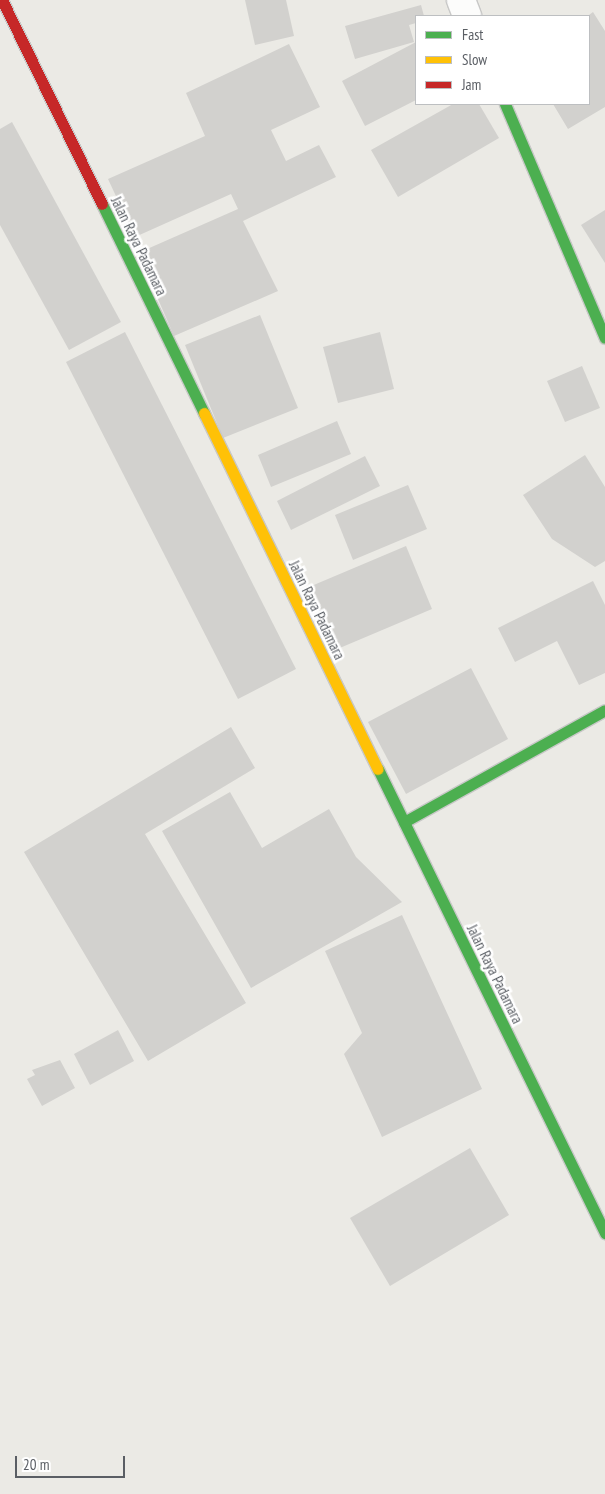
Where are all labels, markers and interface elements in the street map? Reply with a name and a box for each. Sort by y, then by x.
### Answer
legend [415,15,590,105]
text: Fast [462,25,483,44]
text: Slow [462,50,487,69]
text: Jam [462,75,481,94]
street label: Jalan Raya Padamara [107,194,171,298]
street label: Jalan Raya Padamara [285,558,349,662]
street label: Jalan Raya Padamara [463,922,527,1026]
scale bar [18,1446,128,1478]
text: 20 m [23,1455,49,1474]

